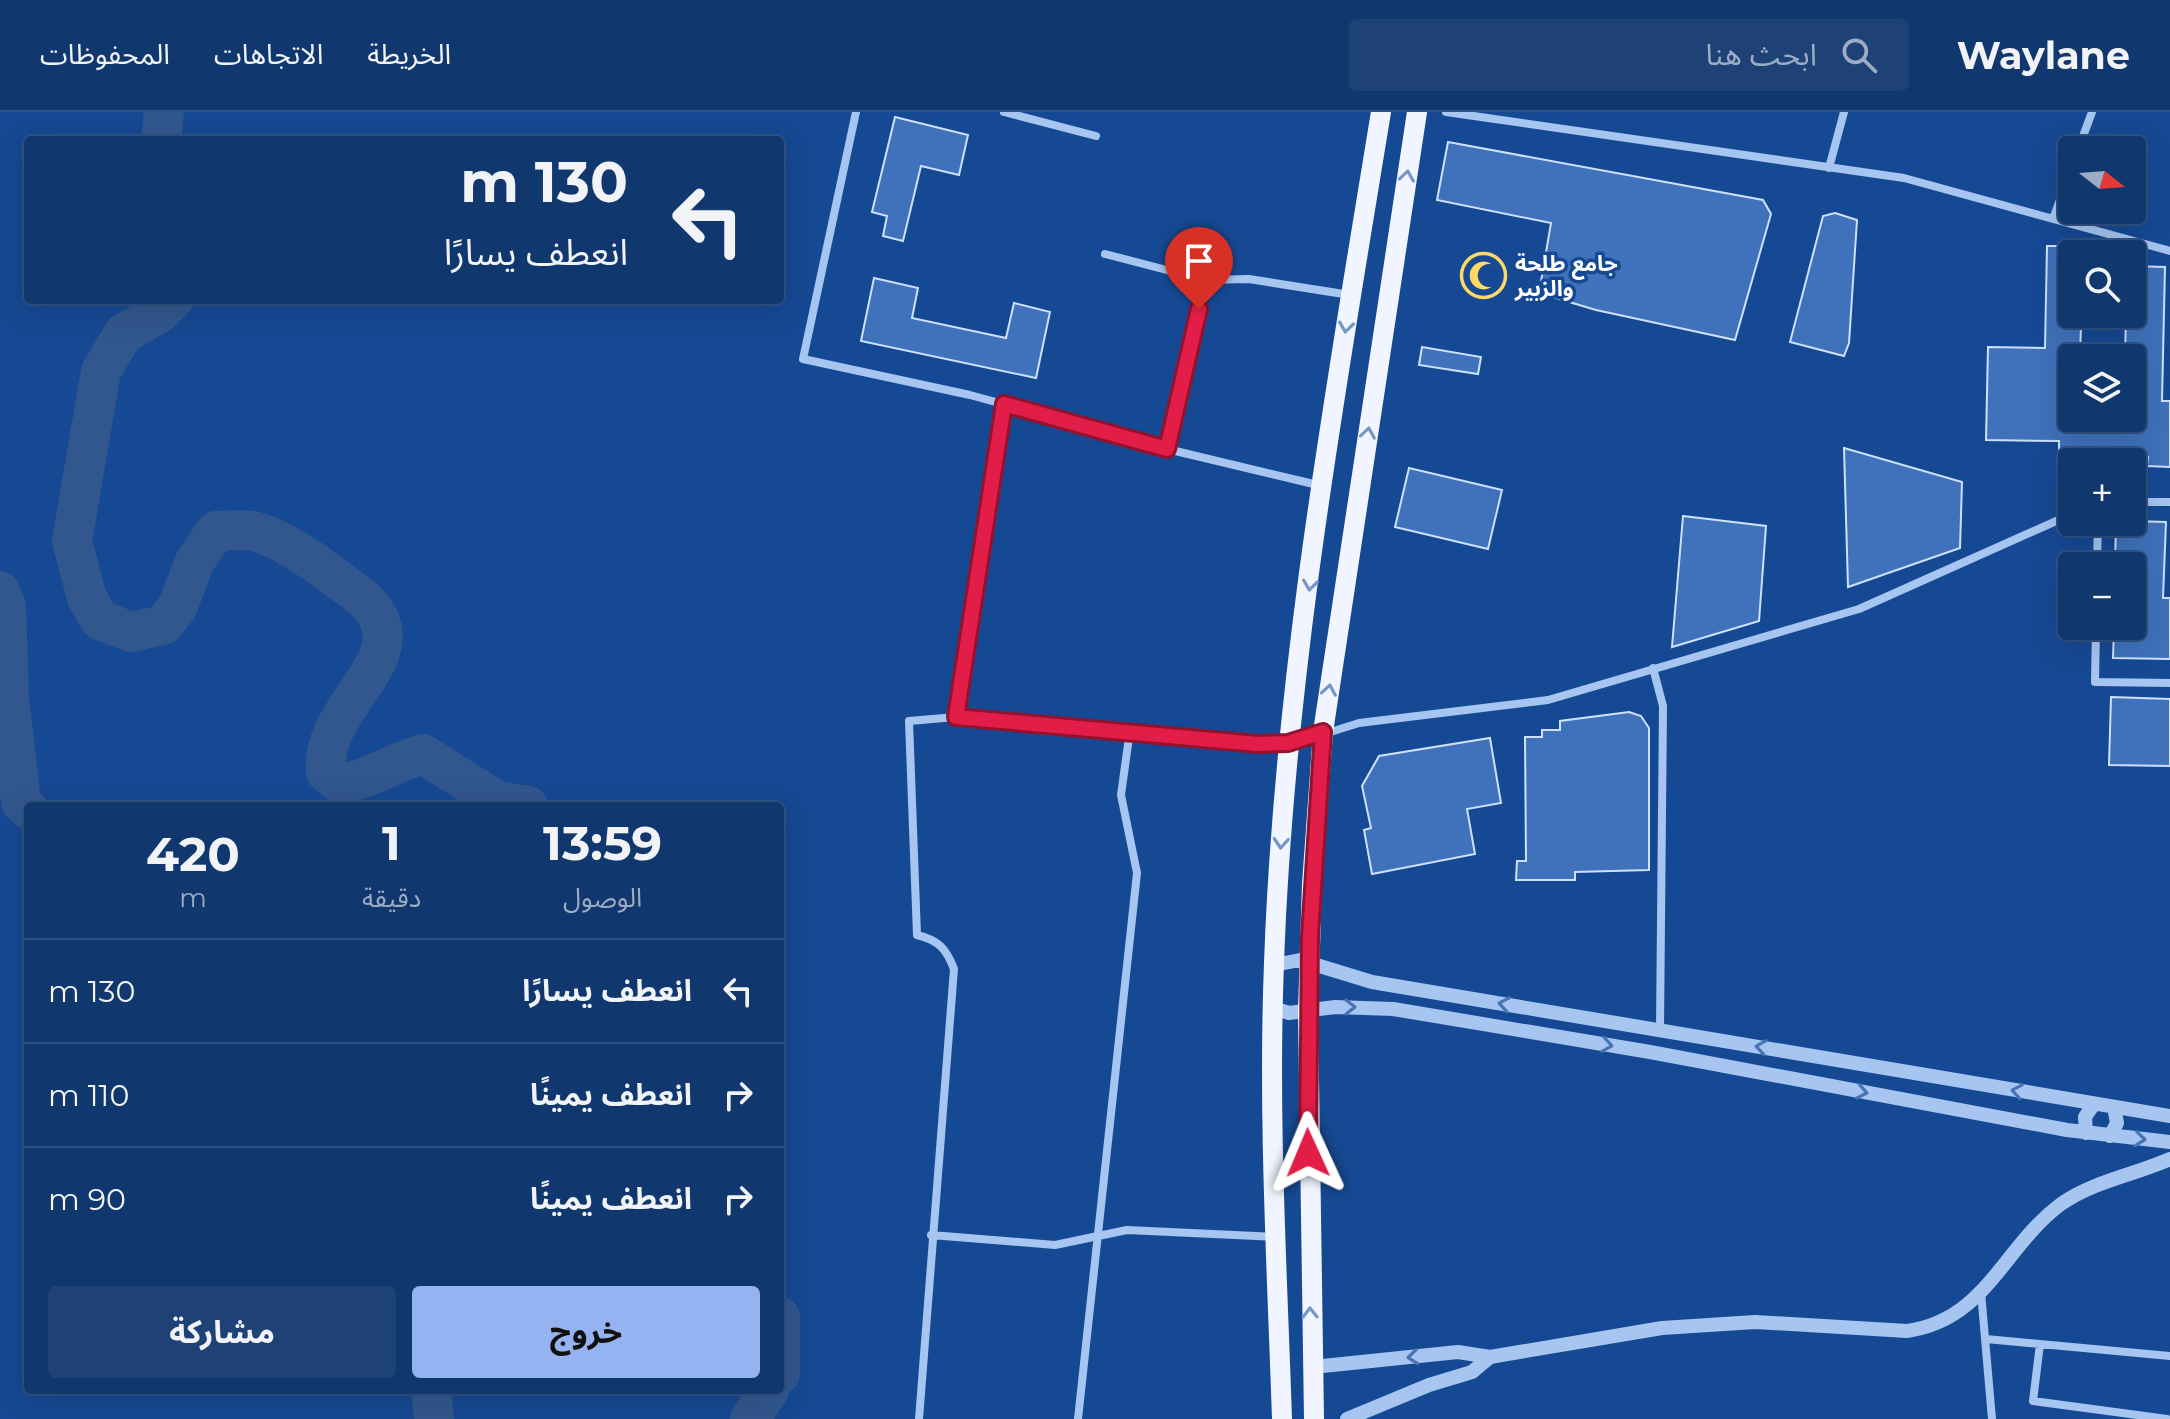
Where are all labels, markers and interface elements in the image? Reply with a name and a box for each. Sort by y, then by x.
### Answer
search box [1349,19,1909,91]
text: Waylane [1957,32,2130,79]
icon: search [1837,33,1881,77]
text: ابحث هنا [1706,36,1817,73]
text: المحفوظات [40,37,170,71]
text: الاتجاهات [214,37,323,71]
text: الخريطة [367,37,451,71]
north arrow [2058,136,2146,224]
map controls [2058,136,2146,640]
text: 130 m [460,148,628,216]
icon: left [656,168,760,272]
one-way arrow [1398,169,1415,183]
pin [1165,227,1233,309]
text: انعطف يسارًا [444,230,628,274]
icon: arrive [1177,239,1221,283]
button: search [2058,240,2146,328]
place label: جامع طلحة والزبير [1514,250,1618,302]
mosque icon: جامع طلحة والزبير [1460,252,1508,300]
one-way arrow [1338,320,1355,334]
button: layers [2058,344,2146,432]
one-way arrow [1359,426,1376,440]
button: + [2058,448,2146,536]
button: − [2058,552,2146,640]
one-way arrow [1301,578,1318,591]
one-way arrow [1320,683,1337,697]
text: 1 [382,814,401,872]
text: 13:59 [543,814,662,872]
text: 420 [146,825,240,883]
one-way arrow [1273,837,1290,850]
text: m [179,882,207,914]
text: دقيقة [362,882,421,914]
text: الوصول [563,882,642,914]
icon: left [716,969,760,1013]
text: انعطف يسارًا [522,972,692,1009]
text: 130 m [48,973,135,1010]
one-way arrow [1497,996,1511,1013]
one-way arrow [1344,998,1357,1016]
one-way arrow [1600,1036,1613,1053]
one-way arrow [1754,1039,1767,1056]
icon: right [716,1073,760,1117]
text: انعطف يمينًا [530,1076,692,1113]
text: 110 m [48,1077,129,1114]
one-way arrow [1856,1083,1869,1100]
one-way arrow [2010,1083,2024,1100]
position arrow [1266,1111,1350,1195]
one-way arrow [2134,1131,2147,1148]
icon: right [716,1177,760,1221]
text: انعطف يمينًا [530,1180,692,1217]
text: 90 m [48,1181,126,1218]
button: مشاركة [48,1286,396,1378]
button: خروج [412,1286,760,1378]
one-way arrow [1302,1306,1319,1319]
one-way arrow [1406,1348,1419,1365]

